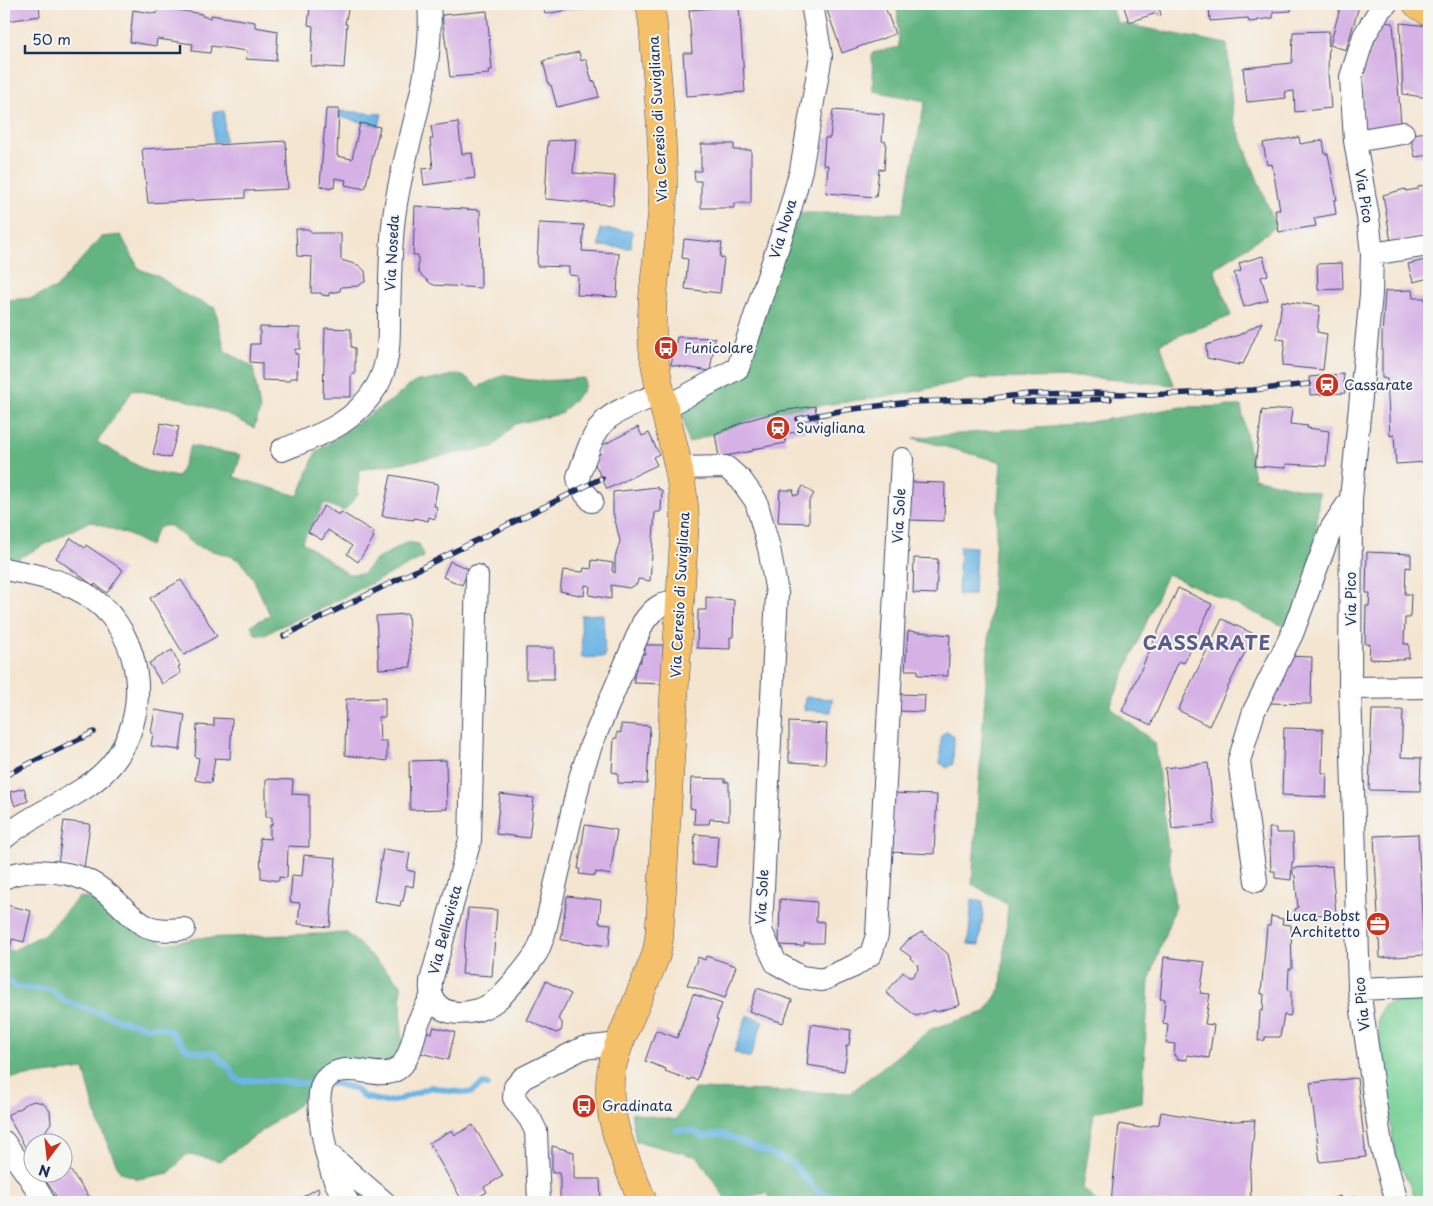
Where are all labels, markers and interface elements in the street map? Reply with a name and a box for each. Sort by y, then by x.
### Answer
scale bar [25,22,180,54]
text: 50 m [32,27,71,50]
street label: Via Ceresio di Suvigliana [643,35,672,203]
street label: Via Pico [1350,167,1379,225]
street label: Via Nova [763,196,802,261]
street label: Via Noseda [379,214,404,292]
bus stop icon: Funicolare [653,335,679,361]
place label: Funicolare [684,337,753,358]
station icon: Cassarate [1314,372,1340,398]
place label: Cassarate [1344,374,1413,395]
station icon: Suvigliana [765,415,791,441]
place label: Suvigliana [796,417,865,438]
street label: Via Sole [887,488,910,544]
street label: Via Ceresio di Suvigliana [665,511,694,679]
street label: Via Pico [1340,572,1361,626]
district label: CASSARATE [1143,628,1271,656]
street label: Via Sole [750,869,773,925]
street label: Via Bellavista [422,882,467,977]
place label: Luca Bobst Architetto [1286,905,1360,942]
office icon: Luca Bobst Architetto [1365,911,1391,937]
street label: Via Pico [1348,976,1375,1032]
bus stop icon: Gradinata [571,1093,597,1119]
place label: Gradinata [602,1095,673,1116]
north arrow [22,1134,72,1184]
text: N [36,1159,53,1183]

